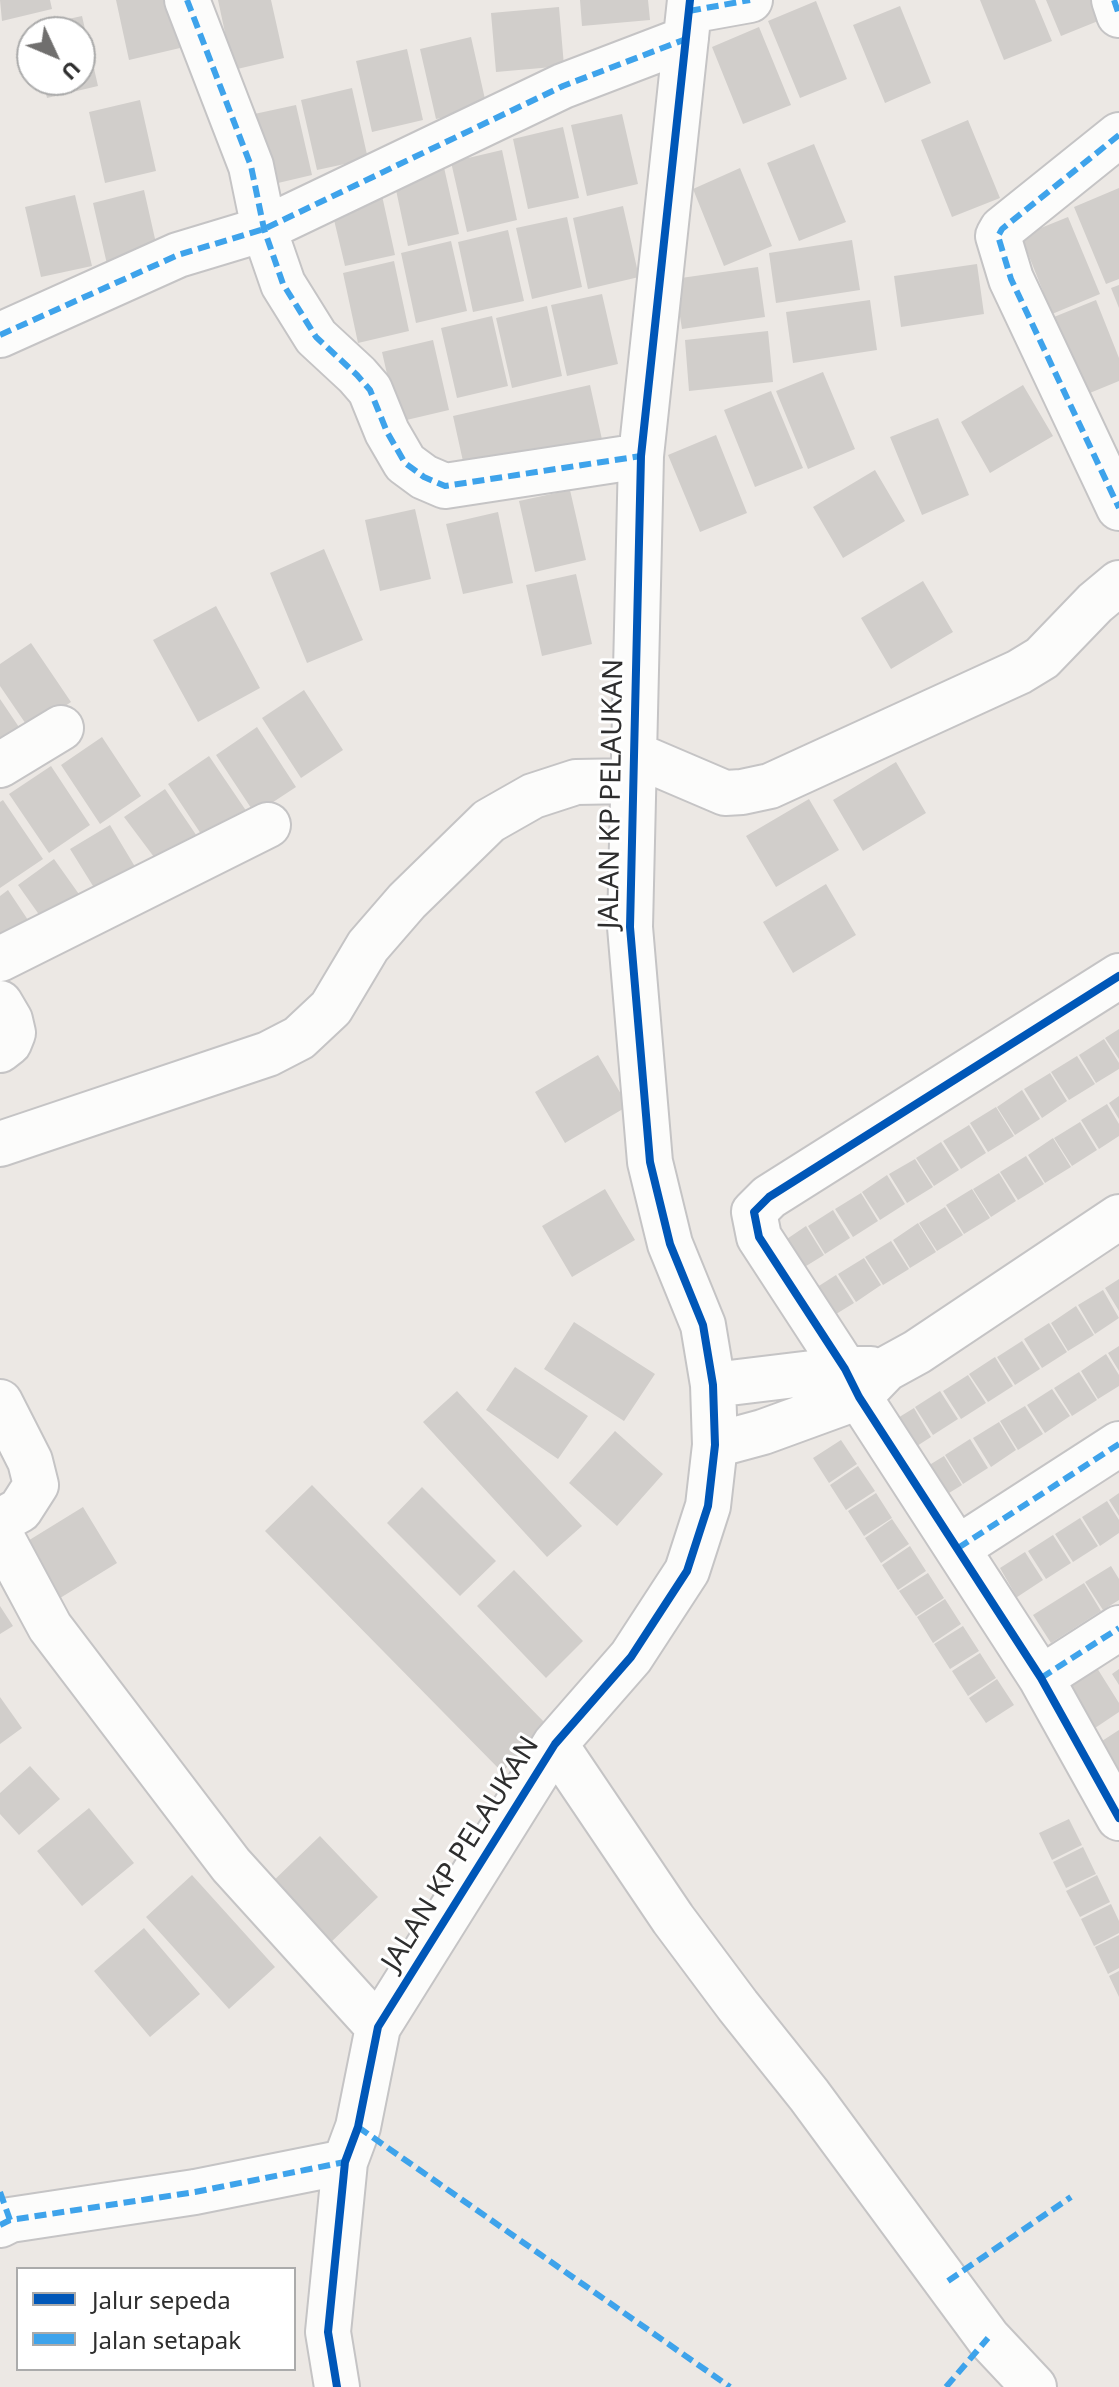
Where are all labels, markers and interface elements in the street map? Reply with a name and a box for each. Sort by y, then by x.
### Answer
north arrow [16,16,96,96]
text: U [55,55,88,88]
street label: JALAN KP PELAUKAN [593,659,631,929]
street label: JALAN KP PELAUKAN [375,1731,547,1977]
legend [16,2267,296,2371]
text: Jalur sepeda [92,2283,231,2316]
text: Jalan setapak [92,2323,241,2356]

